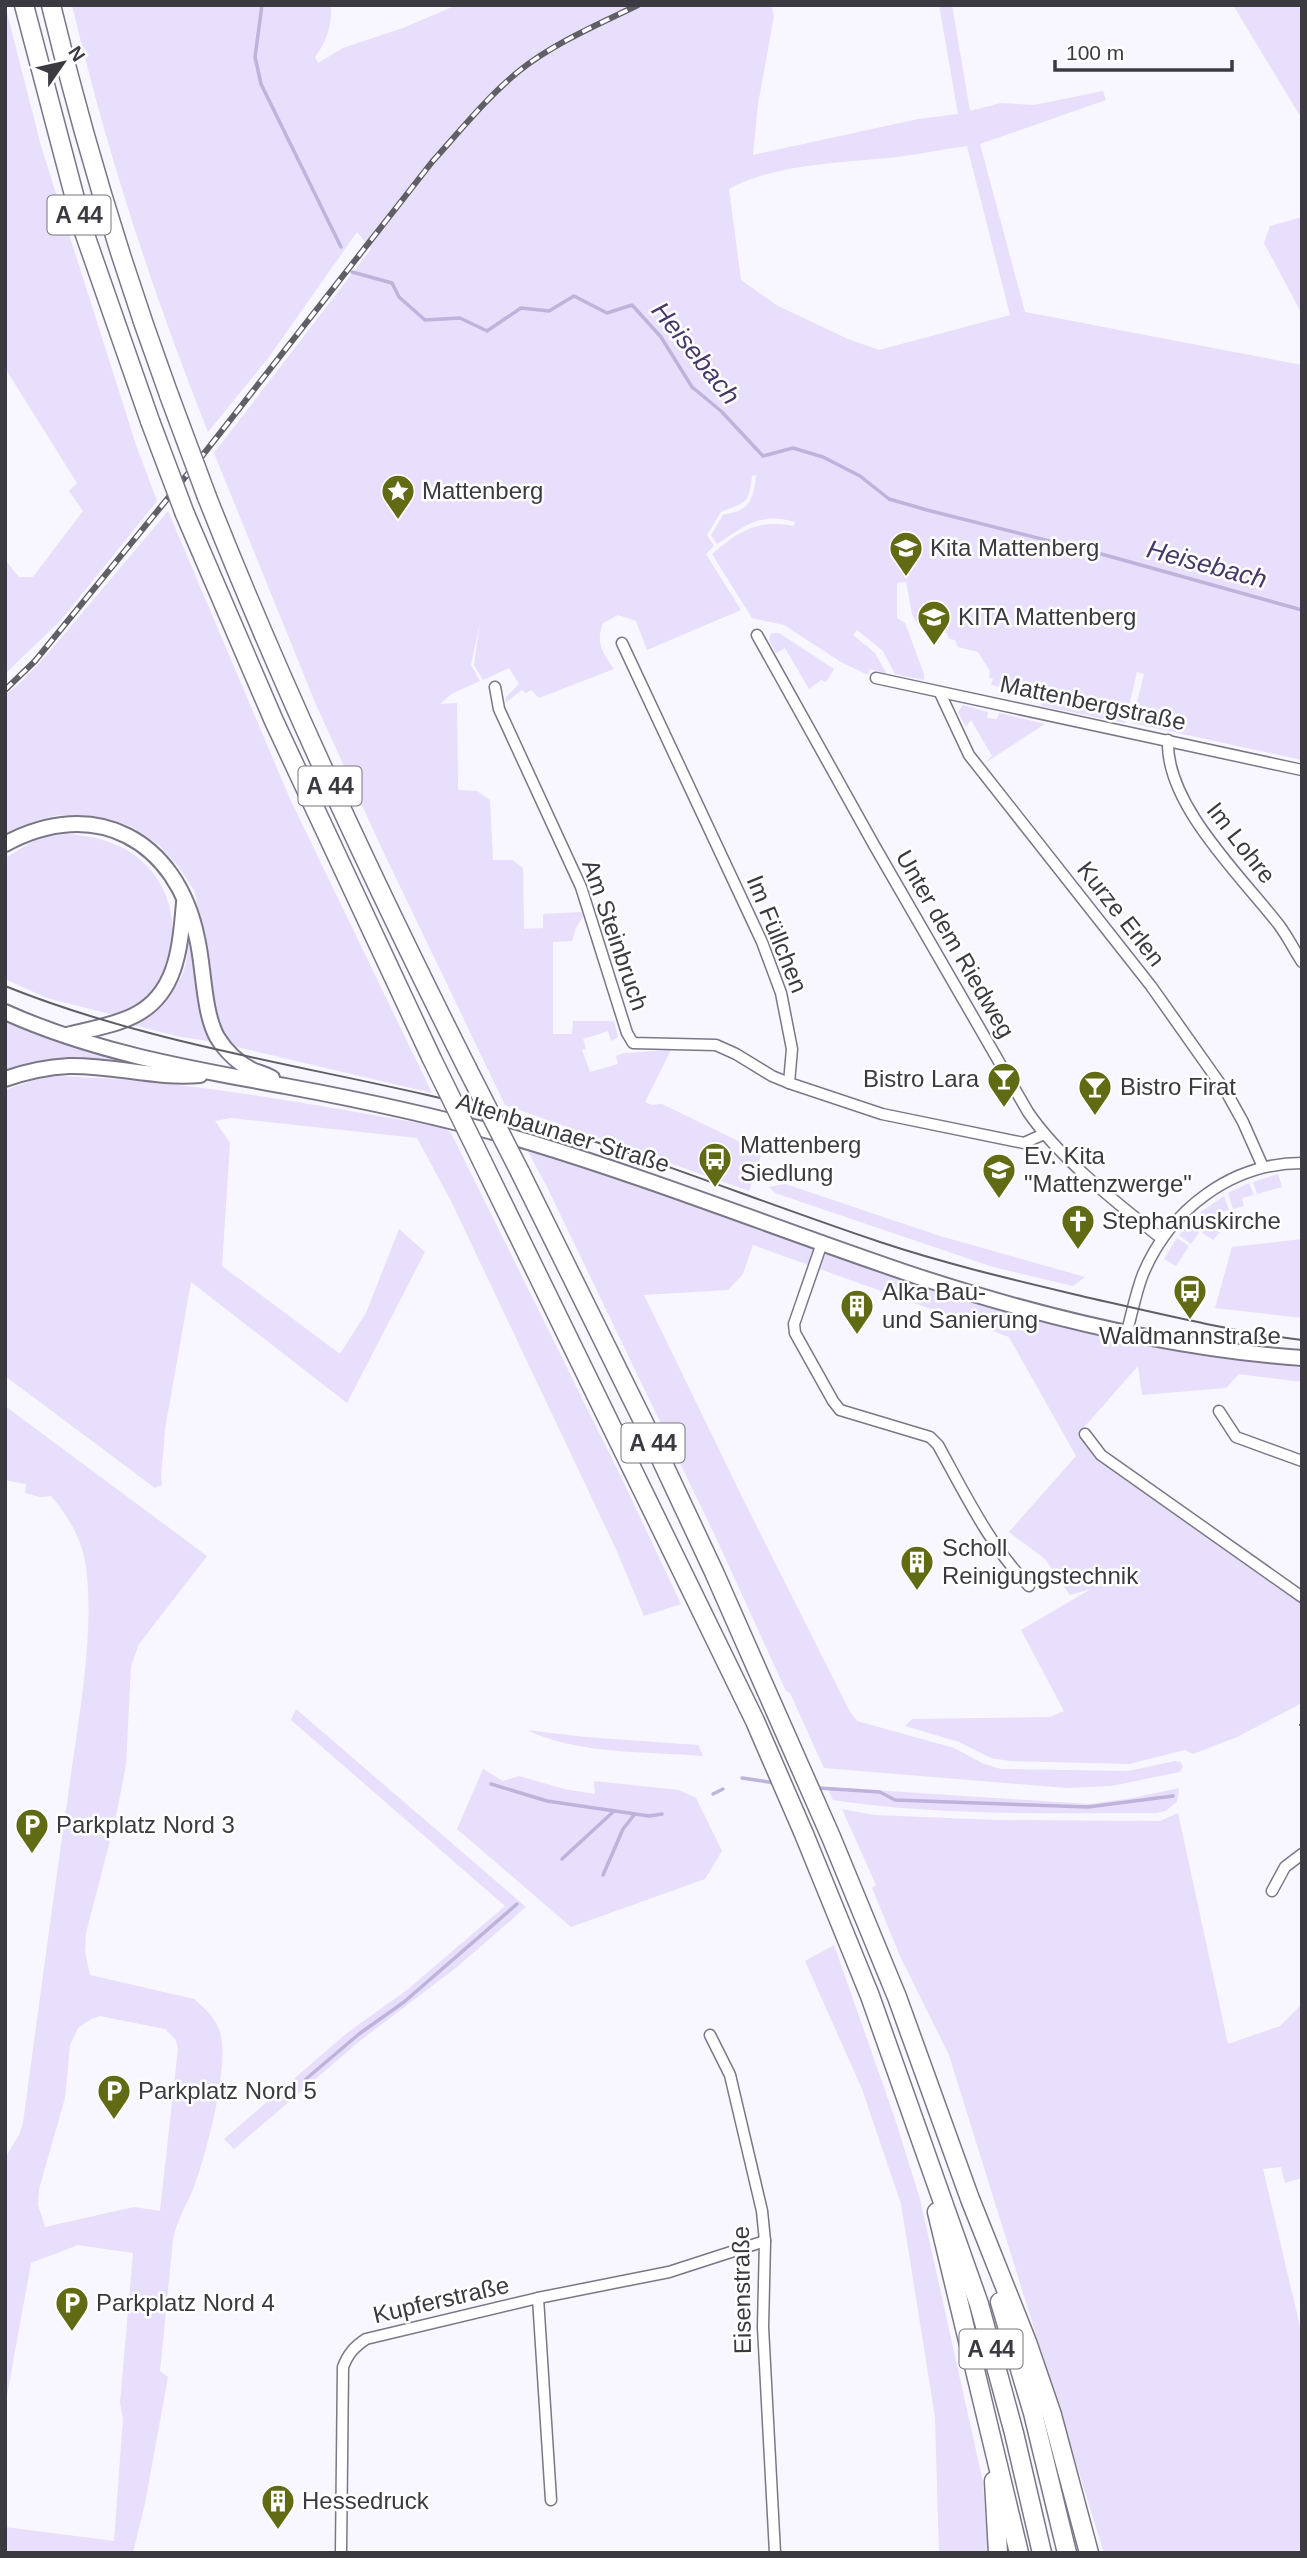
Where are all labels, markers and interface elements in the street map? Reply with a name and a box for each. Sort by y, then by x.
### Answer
north arrow [28,28,98,98]
scale bar [1055,28,1232,72]
text: 100 m [1066,41,1124,64]
text: N [64,42,89,65]
road number: A 44 [48,196,110,234]
water label: Heisebach [646,296,746,410]
place icon: Mattenberg [379,472,417,521]
place label: Mattenberg [422,477,543,504]
school or university icon: Kita Mattenberg [887,529,925,578]
place label: Kita Mattenberg [930,534,1099,561]
water label: Heisebach [1144,534,1270,594]
school or university icon: KITA Mattenberg [915,598,953,647]
place label: KITA Mattenberg [958,603,1136,630]
street label: Mattenbergstraße [998,670,1189,735]
road number: A 44 [298,766,362,806]
street label: Im Lohre [1202,797,1281,888]
street label: Unter dem Riedweg [891,845,1020,1042]
street label: Am Steinbruch [577,856,654,1014]
street label: Kurze Erlen [1072,856,1171,971]
street label: Im Füllchen [742,871,813,996]
bar icon: Bistro Lara [985,1060,1023,1109]
place label: Bistro Lara [863,1065,980,1092]
bar icon: Bistro Firat [1076,1068,1114,1117]
place label: Bistro Firat [1120,1073,1236,1100]
street label: Altenbaunaer Straße [453,1087,673,1178]
place label: Mattenberg Siedlung [740,1131,861,1186]
bus stop icon: Mattenberg Siedlung [696,1140,734,1189]
place label: Ev. Kita "Mattenzwerge" [1024,1142,1192,1197]
school or university icon: Ev. Kita "Mattenzwerge" [980,1151,1018,1200]
church icon: Stephanuskirche [1059,1202,1097,1251]
place label: Stephanuskirche [1102,1207,1281,1234]
bus stop icon: Waldmannstraße [1171,1272,1209,1321]
place label: Alka Bau- und Sanierung [882,1278,1038,1333]
building icon: Alka Bau- und Sanierung [838,1287,876,1336]
place label: Waldmannstraße [1099,1322,1281,1349]
road number: A 44 [622,1424,684,1462]
place label: Scholl Reinigungstechnik [942,1534,1139,1589]
building icon: Scholl Reinigungstechnik [898,1543,936,1592]
parking icon: Parkplatz Nord 3 [13,1806,51,1855]
place label: Parkplatz Nord 3 [56,1811,235,1838]
parking icon: Parkplatz Nord 5 [95,2072,133,2121]
place label: Parkplatz Nord 5 [138,2077,317,2104]
street label: Eisenstraße [727,2226,756,2354]
street label: Kupferstraße [370,2271,512,2328]
parking icon: Parkplatz Nord 4 [53,2284,91,2333]
place label: Parkplatz Nord 4 [96,2289,275,2316]
road number: A 44 [960,2330,1023,2368]
building icon: Hessedruck [259,2482,297,2531]
place label: Hessedruck [302,2487,430,2514]

